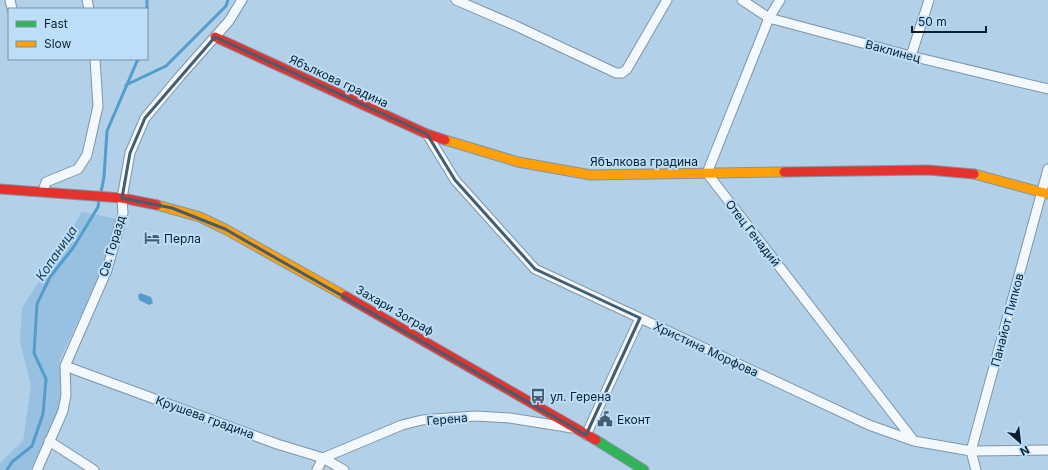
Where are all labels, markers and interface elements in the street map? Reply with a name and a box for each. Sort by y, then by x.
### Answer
legend [8,8,148,60]
scale bar [912,8,986,34]
text: 50 m [918,14,947,29]
text: Fast [44,16,68,31]
text: Slow [44,36,72,51]
street label: Ваклинец [864,36,922,66]
street label: Ябълкова градина [287,51,391,111]
street label: Ябълкова градина [590,154,698,169]
street label: Отец Генадий [722,197,784,269]
street label: Св. Горазд [96,213,129,278]
water label: Копаница [32,222,80,283]
hotel icon: Перла [143,229,161,247]
place label: Перла [164,231,201,246]
street label: Панайот Пипков [987,271,1027,368]
street label: Захари Зограф [353,282,437,338]
street label: Христина Морфова [651,318,761,380]
bus stop icon: ул. Герена [529,387,547,405]
place label: ул. Герена [550,389,611,404]
street label: Крушева градина [154,392,256,442]
street label: Герена [426,410,468,428]
public building icon: Еконт [596,410,614,428]
place label: Еконт [617,412,651,427]
north arrow [1000,422,1040,462]
text: N [1018,443,1032,459]

